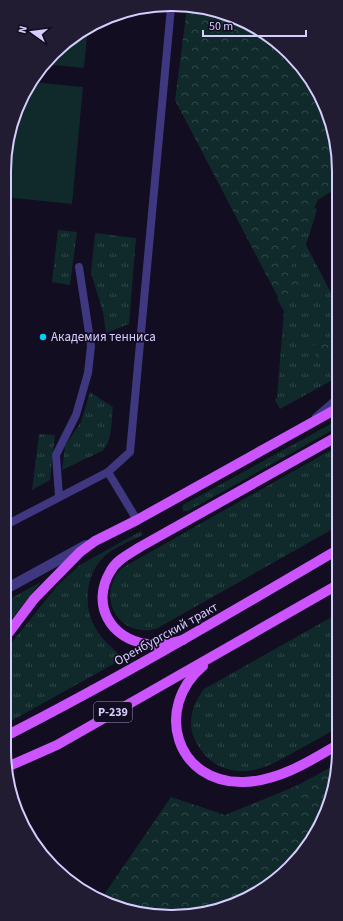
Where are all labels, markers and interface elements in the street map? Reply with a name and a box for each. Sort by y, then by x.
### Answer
north arrow [12,12,52,52]
scale bar [203,12,306,38]
text: 50 m [209,18,233,35]
text: N [15,24,31,35]
place label: Академия тенниса [51,328,156,346]
marker: Академия тенниса [38,332,48,342]
street label: Оренбургский тракт [111,598,221,670]
road number: Р-239 [94,702,132,722]

